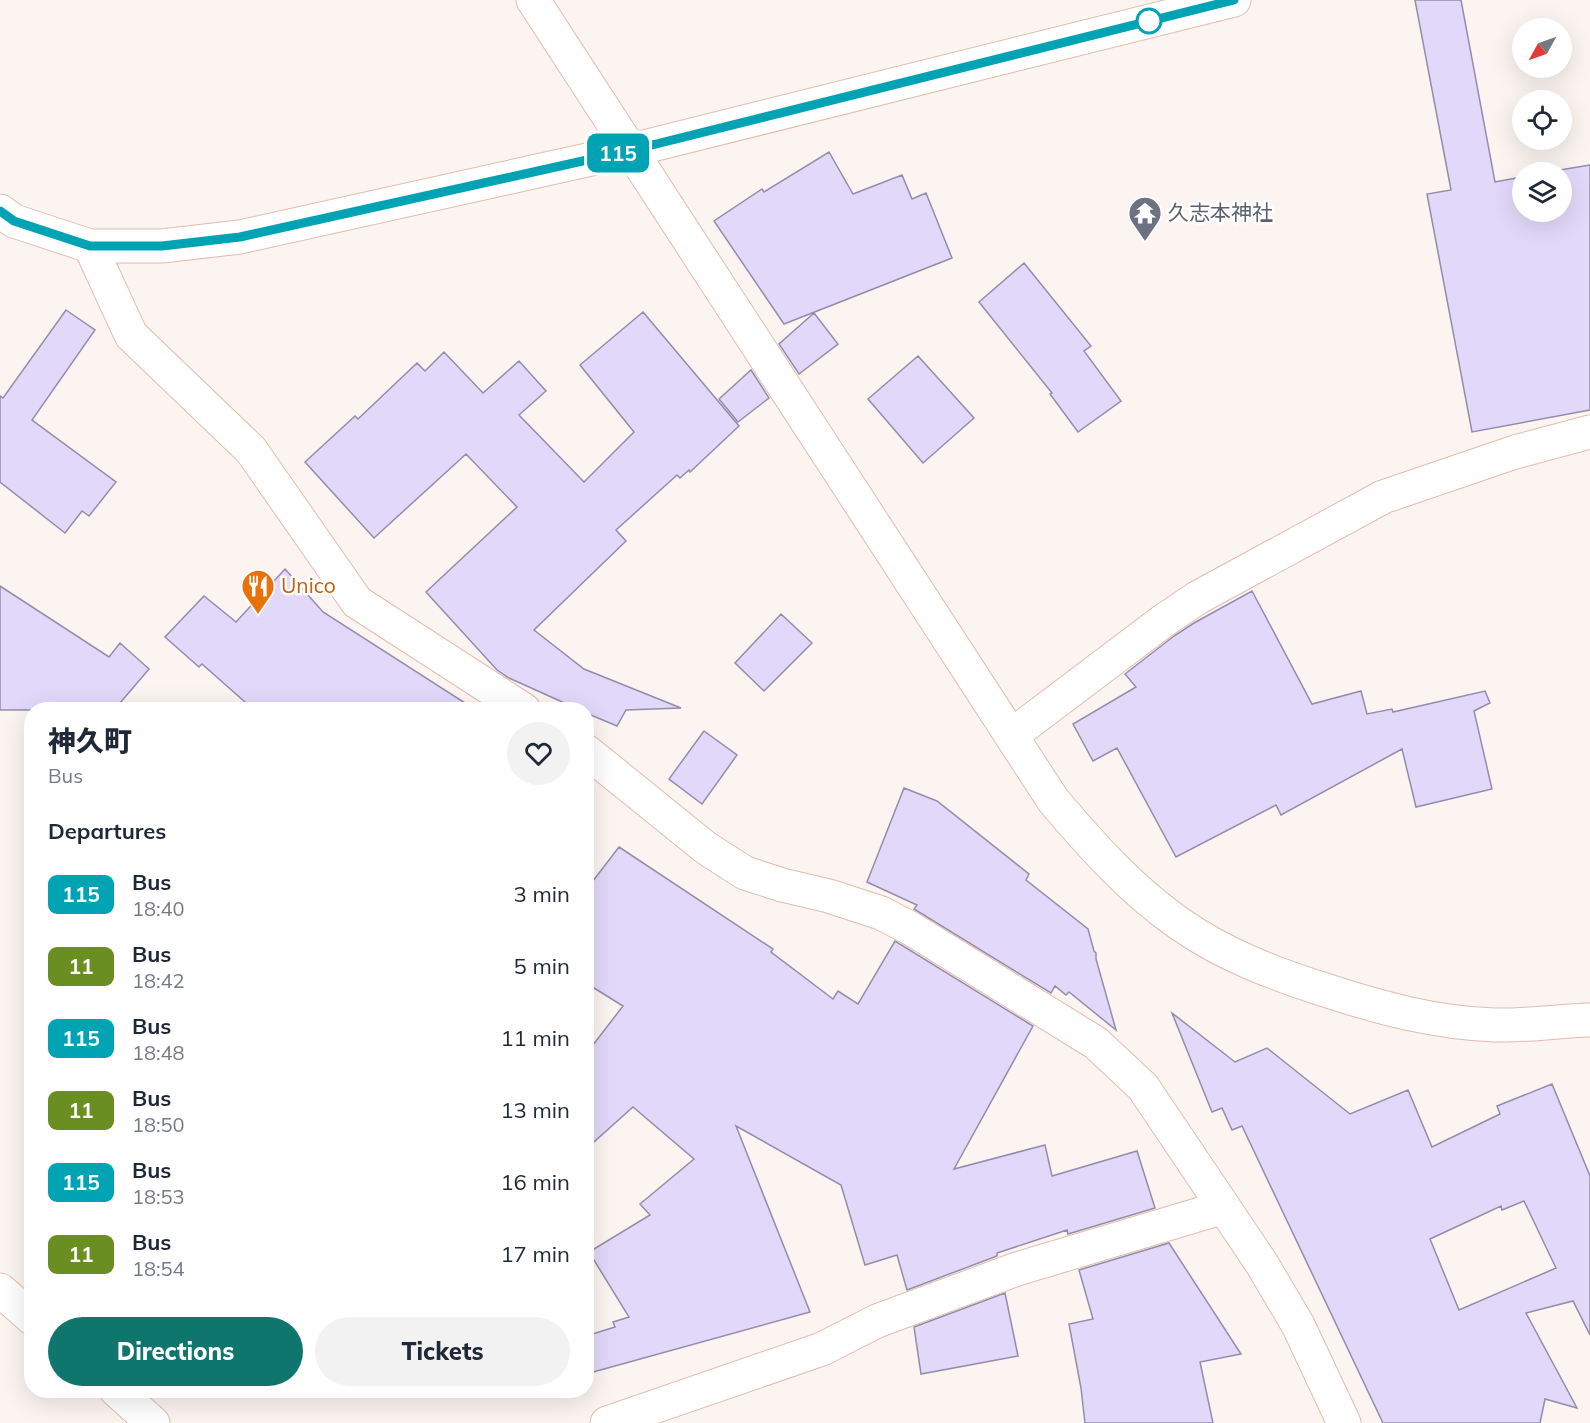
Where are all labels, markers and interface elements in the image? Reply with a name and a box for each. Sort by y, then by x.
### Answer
unlabelled marker [1136,8,1162,34]
north arrow [1512,18,1572,78]
map controls [1512,18,1572,222]
button: locate [1512,90,1572,150]
line badge: 115 [584,134,652,172]
text: 115 [599,140,637,166]
button: layers [1512,162,1572,222]
temple icon: 久志本神社 [1127,195,1163,242]
place label: 久志本神社 [1168,199,1273,225]
restaurant icon: Unico [240,568,276,615]
place label: Unico [281,572,336,598]
button: heart [507,722,570,785]
text: 神久町 [48,723,132,758]
text: Bus [48,763,83,788]
text: Departures [48,817,166,845]
text: Bus [132,868,171,896]
text: 3 min [514,880,570,908]
text: 115 [62,881,100,907]
text: 18:40 [132,896,185,921]
text: Bus [132,940,171,968]
text: 5 min [514,952,570,980]
text: 11 [68,953,94,979]
text: 18:42 [132,968,185,993]
text: Bus [132,1012,171,1040]
text: 11 min [500,1024,570,1052]
text: 115 [62,1025,100,1051]
text: 18:48 [132,1040,185,1065]
text: Bus [132,1084,171,1112]
text: 13 min [500,1096,570,1124]
text: 11 [68,1097,94,1123]
text: 18:50 [132,1112,185,1137]
text: Bus [132,1156,171,1184]
text: 16 min [500,1168,570,1196]
text: 115 [62,1169,100,1195]
text: 18:53 [132,1184,185,1209]
text: Bus [132,1228,171,1256]
text: 17 min [500,1240,570,1268]
text: 11 [68,1241,94,1267]
text: 18:54 [132,1256,185,1281]
button: Directions [48,1317,303,1386]
button: Tickets [315,1317,570,1386]

